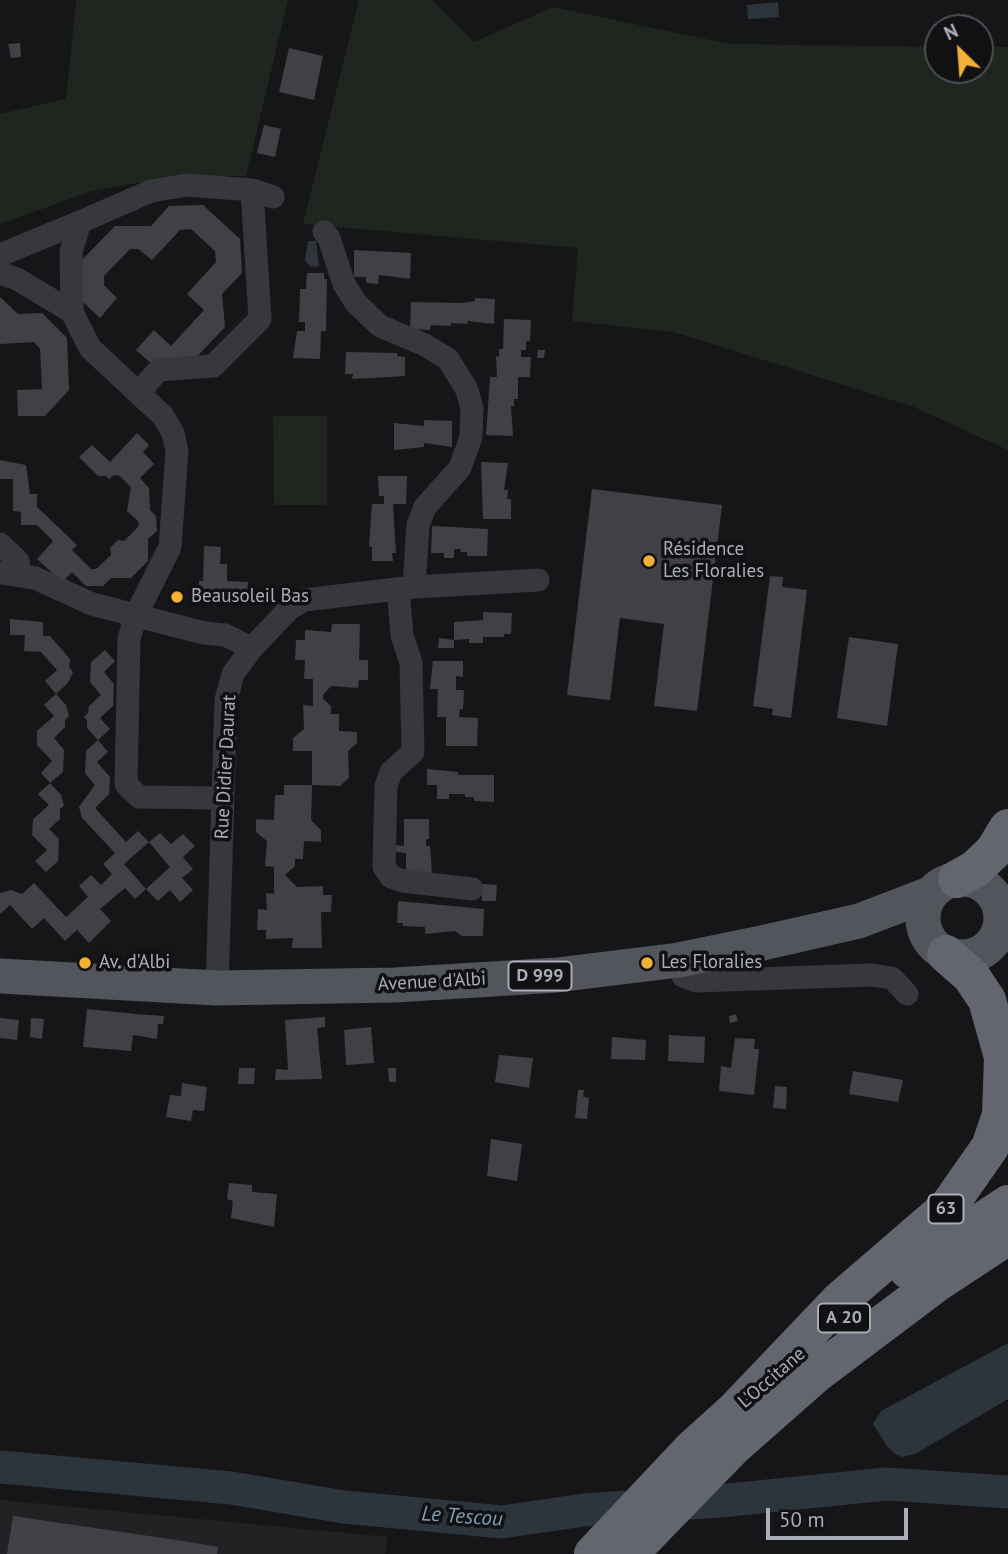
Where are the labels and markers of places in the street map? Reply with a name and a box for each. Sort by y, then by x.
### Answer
place label: Résidence Les Floralies [663,539,764,583]
marker: Résidence Les Floralies [641,553,657,569]
place label: Beausoleil Bas [191,586,309,608]
marker: Beausoleil Bas [169,589,185,605]
place label: Av. d'Albi [99,952,170,974]
place label: Les Floralies [661,952,762,974]
marker: Av. d'Albi [77,955,93,971]
marker: Les Floralies [639,955,655,971]

